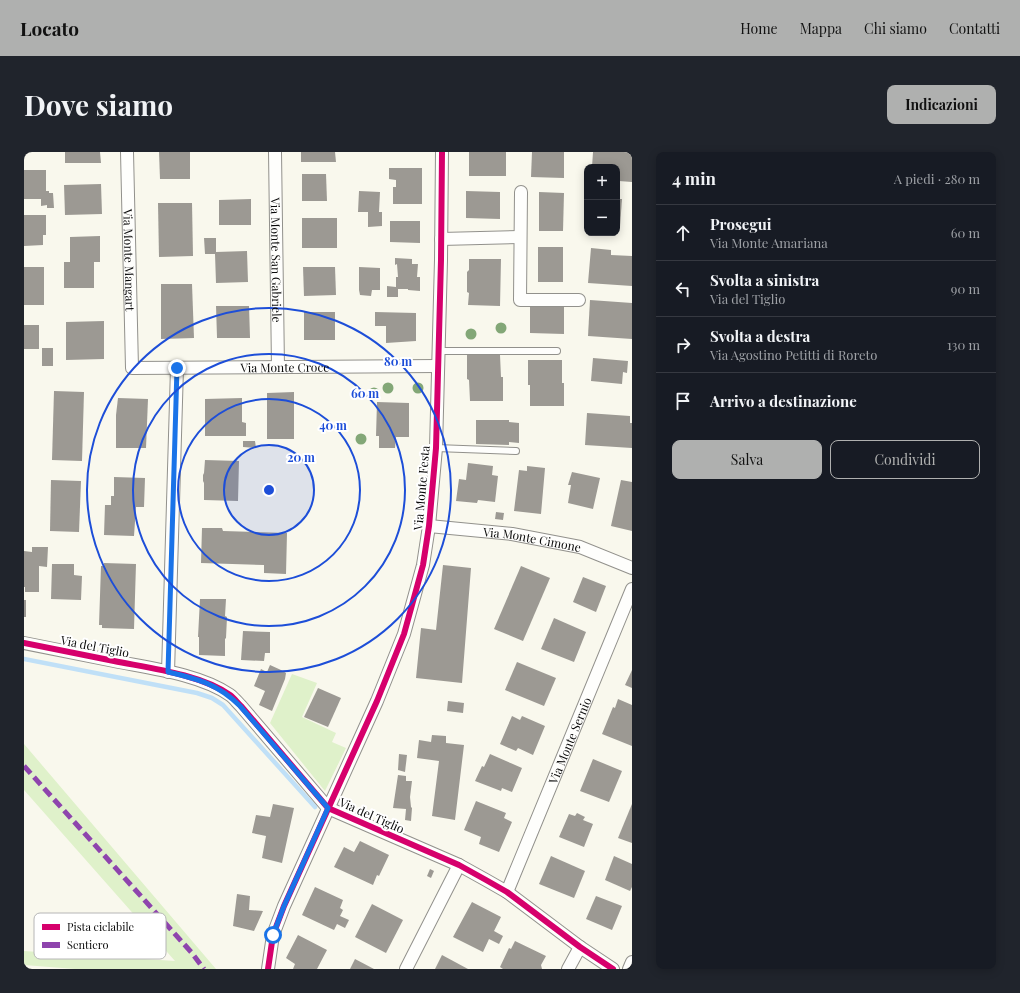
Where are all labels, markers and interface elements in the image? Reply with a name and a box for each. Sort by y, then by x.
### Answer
text: Locato [20,15,79,41]
text: Home [740,19,778,38]
text: Mappa [800,19,842,38]
text: Chi siamo [864,19,927,38]
text: Contatti [949,19,1000,38]
button: Indicazioni [887,85,996,124]
text: Dove siamo [24,86,173,123]
map controls [584,164,620,236]
button: + [584,164,620,200]
text: 4 min [672,167,716,189]
text: A piedi · 280 m [894,170,980,187]
street label: Via Monte San Gabriele [268,196,285,323]
button: − [584,200,620,236]
street label: Via Monte Mangart [120,208,139,312]
text: Prosegui [710,214,772,234]
icon: ahead [672,222,694,244]
text: 60 m [951,224,980,241]
text: Via Monte Amariana [710,234,828,251]
text: Svolta a sinistra [710,270,819,290]
icon: left [672,278,694,300]
text: 90 m [951,280,980,297]
text: Via del Tiglio [710,290,785,307]
text: Svolta a destra [710,326,810,346]
icon: right [672,334,694,356]
text: 130 m [947,336,980,353]
text: Via Agostino Petitti di Roreto [710,346,877,363]
text: 80 m [384,353,412,369]
route end [168,359,186,377]
street label: Via Monte Croce [239,359,329,375]
text: 60 m [351,385,379,401]
icon: arrive [672,390,694,412]
text: Arrivo a destinazione [710,391,857,411]
text: 40 m [319,417,347,433]
button: Salva [672,440,822,479]
button: Condividi [830,440,980,479]
street label: Via Monte Festa [409,445,433,532]
text: 20 m [287,449,315,465]
centre of rings [262,483,276,497]
street label: Via Monte Cimone [481,523,582,555]
street label: Via del Tiglio [58,631,131,661]
street label: Via Monte Sernio [544,694,595,787]
street label: Via del Tiglio [336,793,407,837]
legend [34,913,166,959]
text: Pista ciclabile [67,919,135,934]
route start [264,926,282,944]
text: Sentiero [67,937,108,952]

